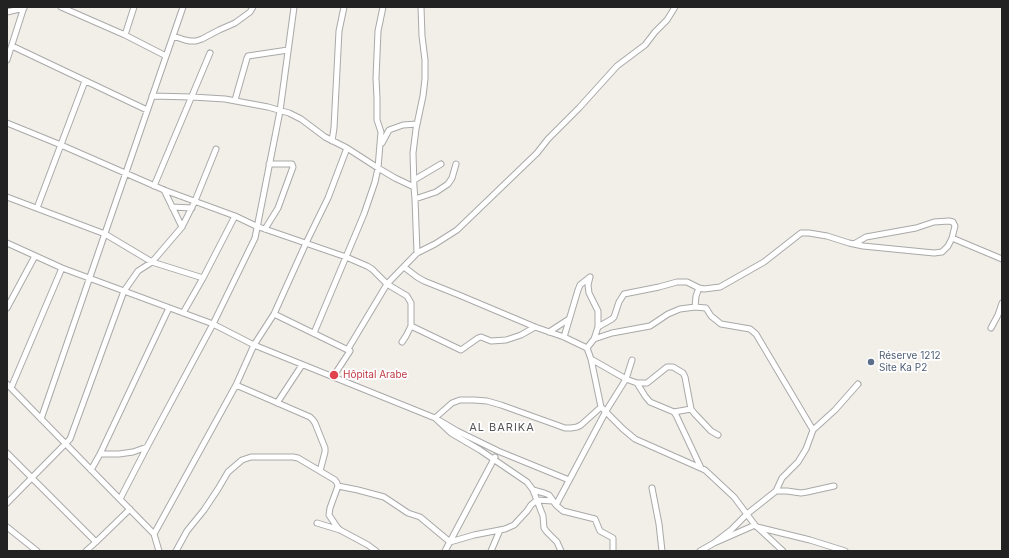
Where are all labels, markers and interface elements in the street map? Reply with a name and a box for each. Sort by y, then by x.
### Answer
place label: Réserve 1212 Site Ka P2 [879,350,941,374]
marker: Réserve 1212 Site Ka P2 [866,357,876,367]
marker: Hôpital Arabe [328,369,340,381]
place label: Hôpital Arabe [343,369,407,381]
district label: AL BARIKA [469,421,535,435]

